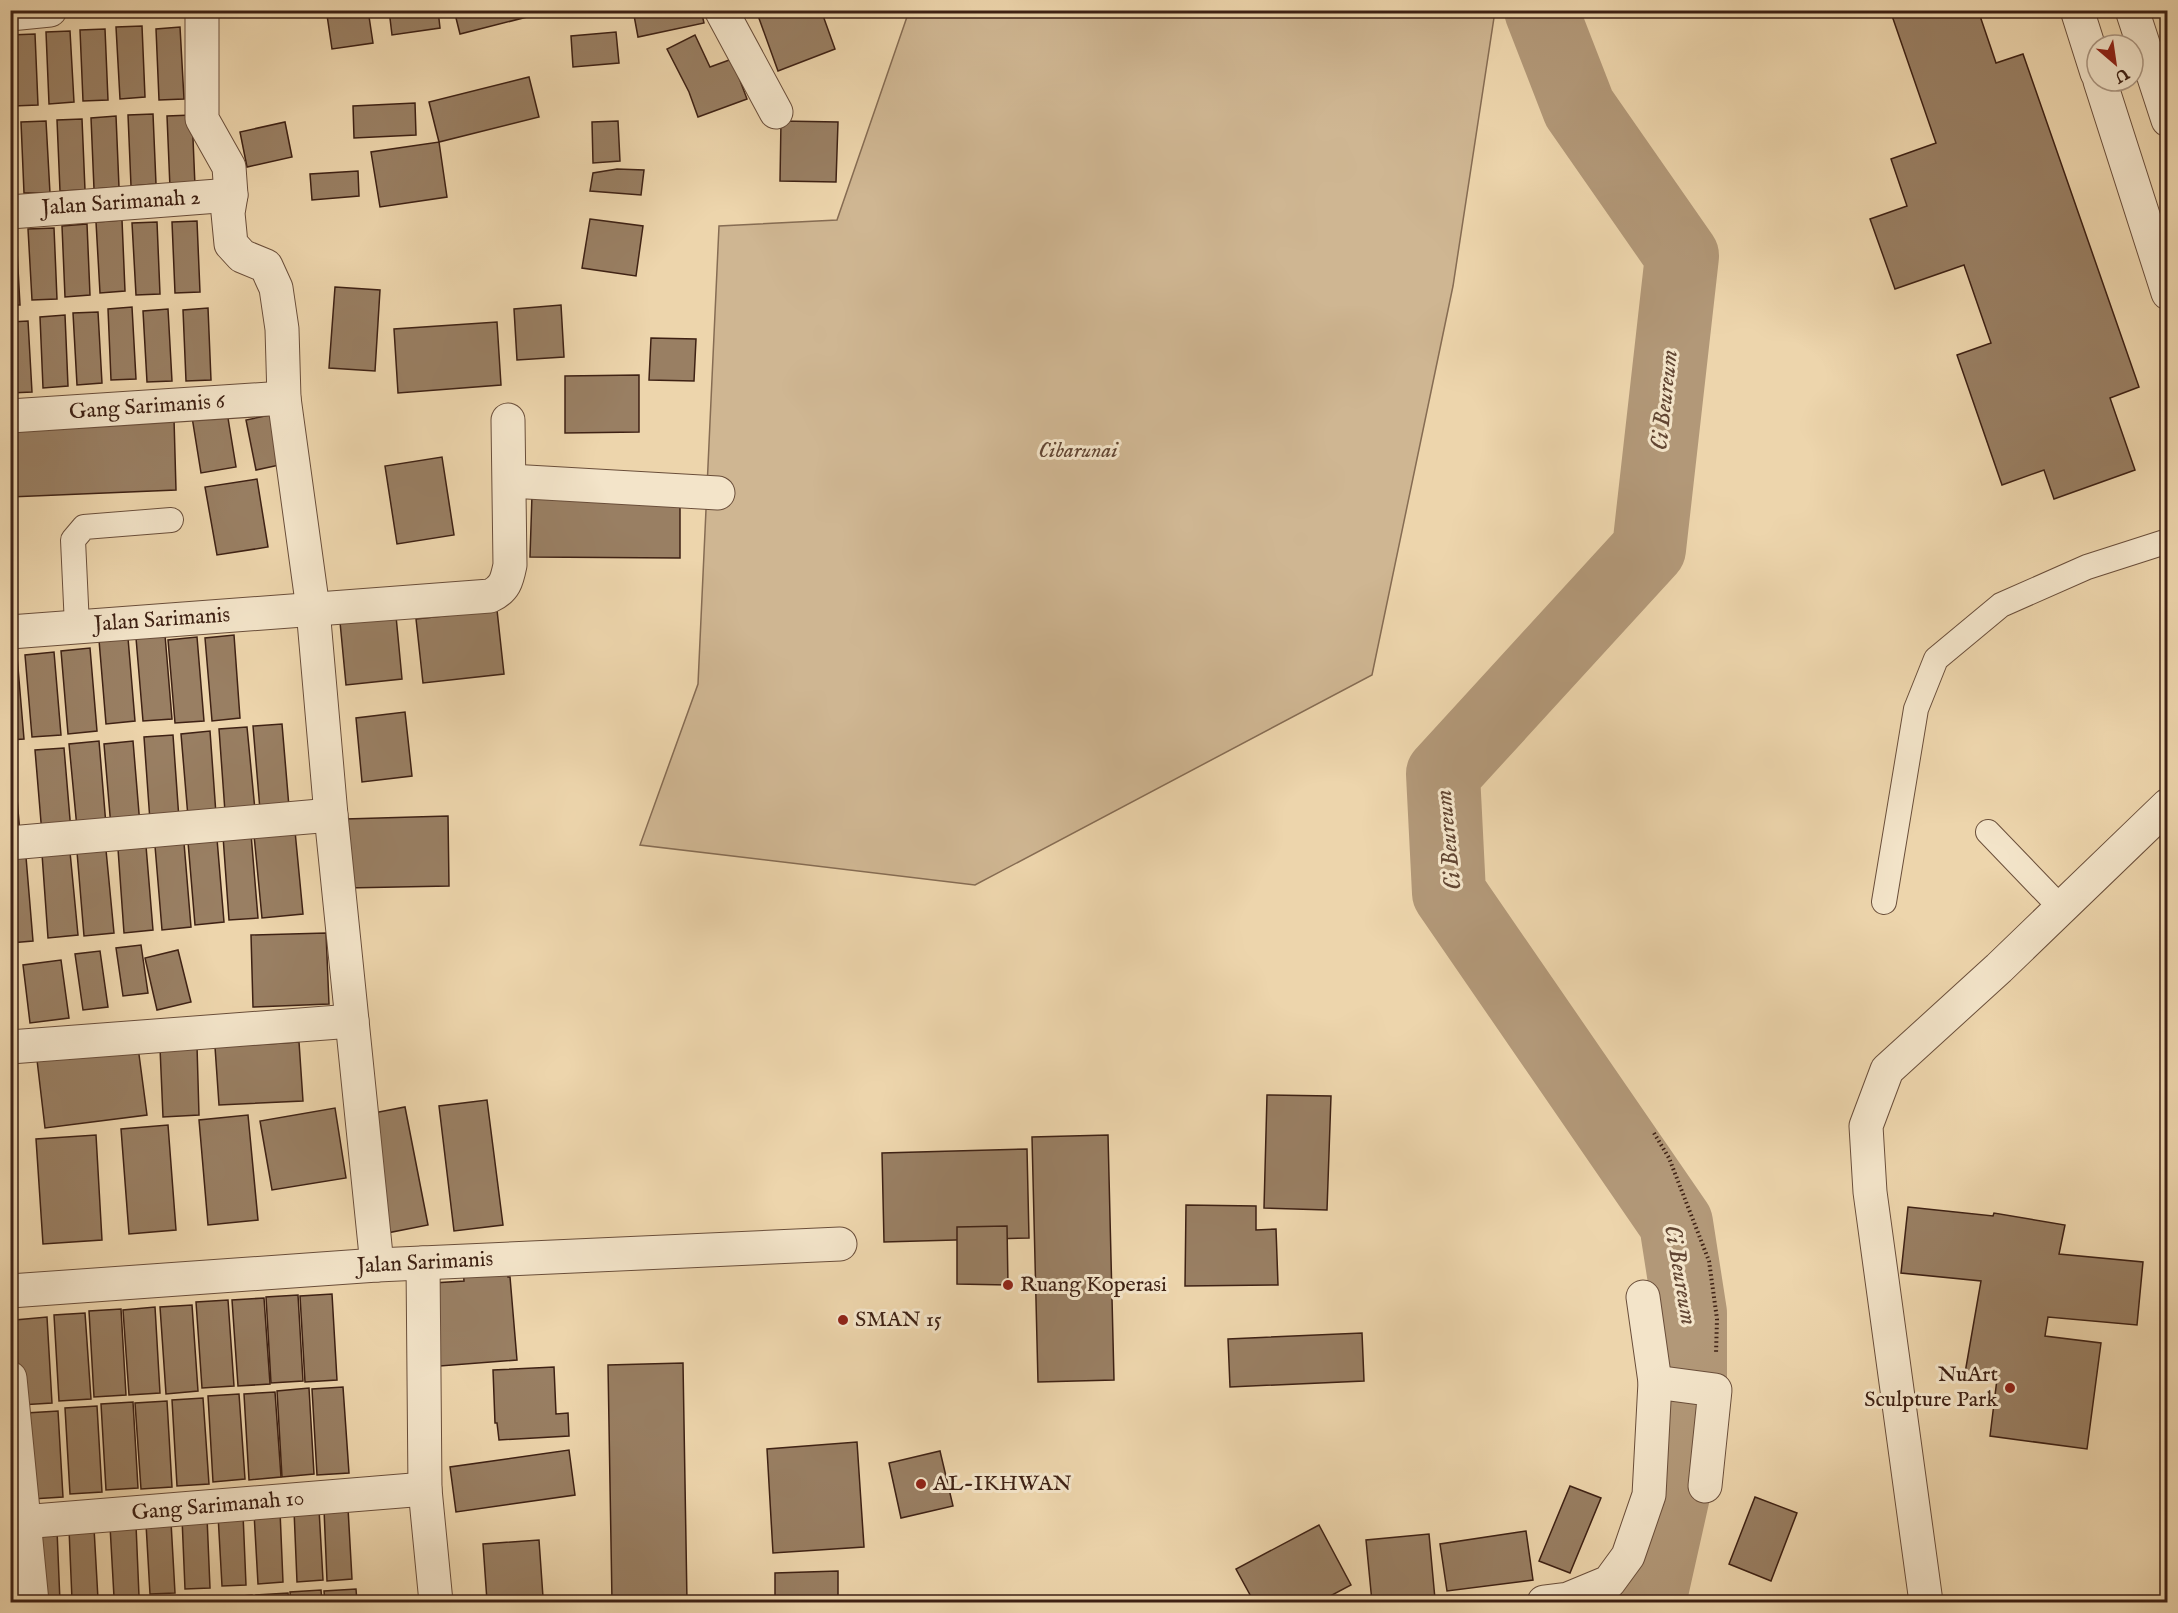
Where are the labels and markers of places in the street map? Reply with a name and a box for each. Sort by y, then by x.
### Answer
place label: Ruang Koperasi [1020,1271,1167,1299]
marker: Ruang Koperasi [1001,1278,1015,1292]
place label: SMAN 15 [855,1306,942,1334]
marker: SMAN 15 [836,1313,850,1327]
place label: NuArt Sculpture Park [1864,1361,1998,1414]
marker: NuArt Sculpture Park [2003,1381,2017,1395]
place label: AL-IKHWAN [932,1470,1072,1498]
marker: AL-IKHWAN [914,1477,928,1491]

